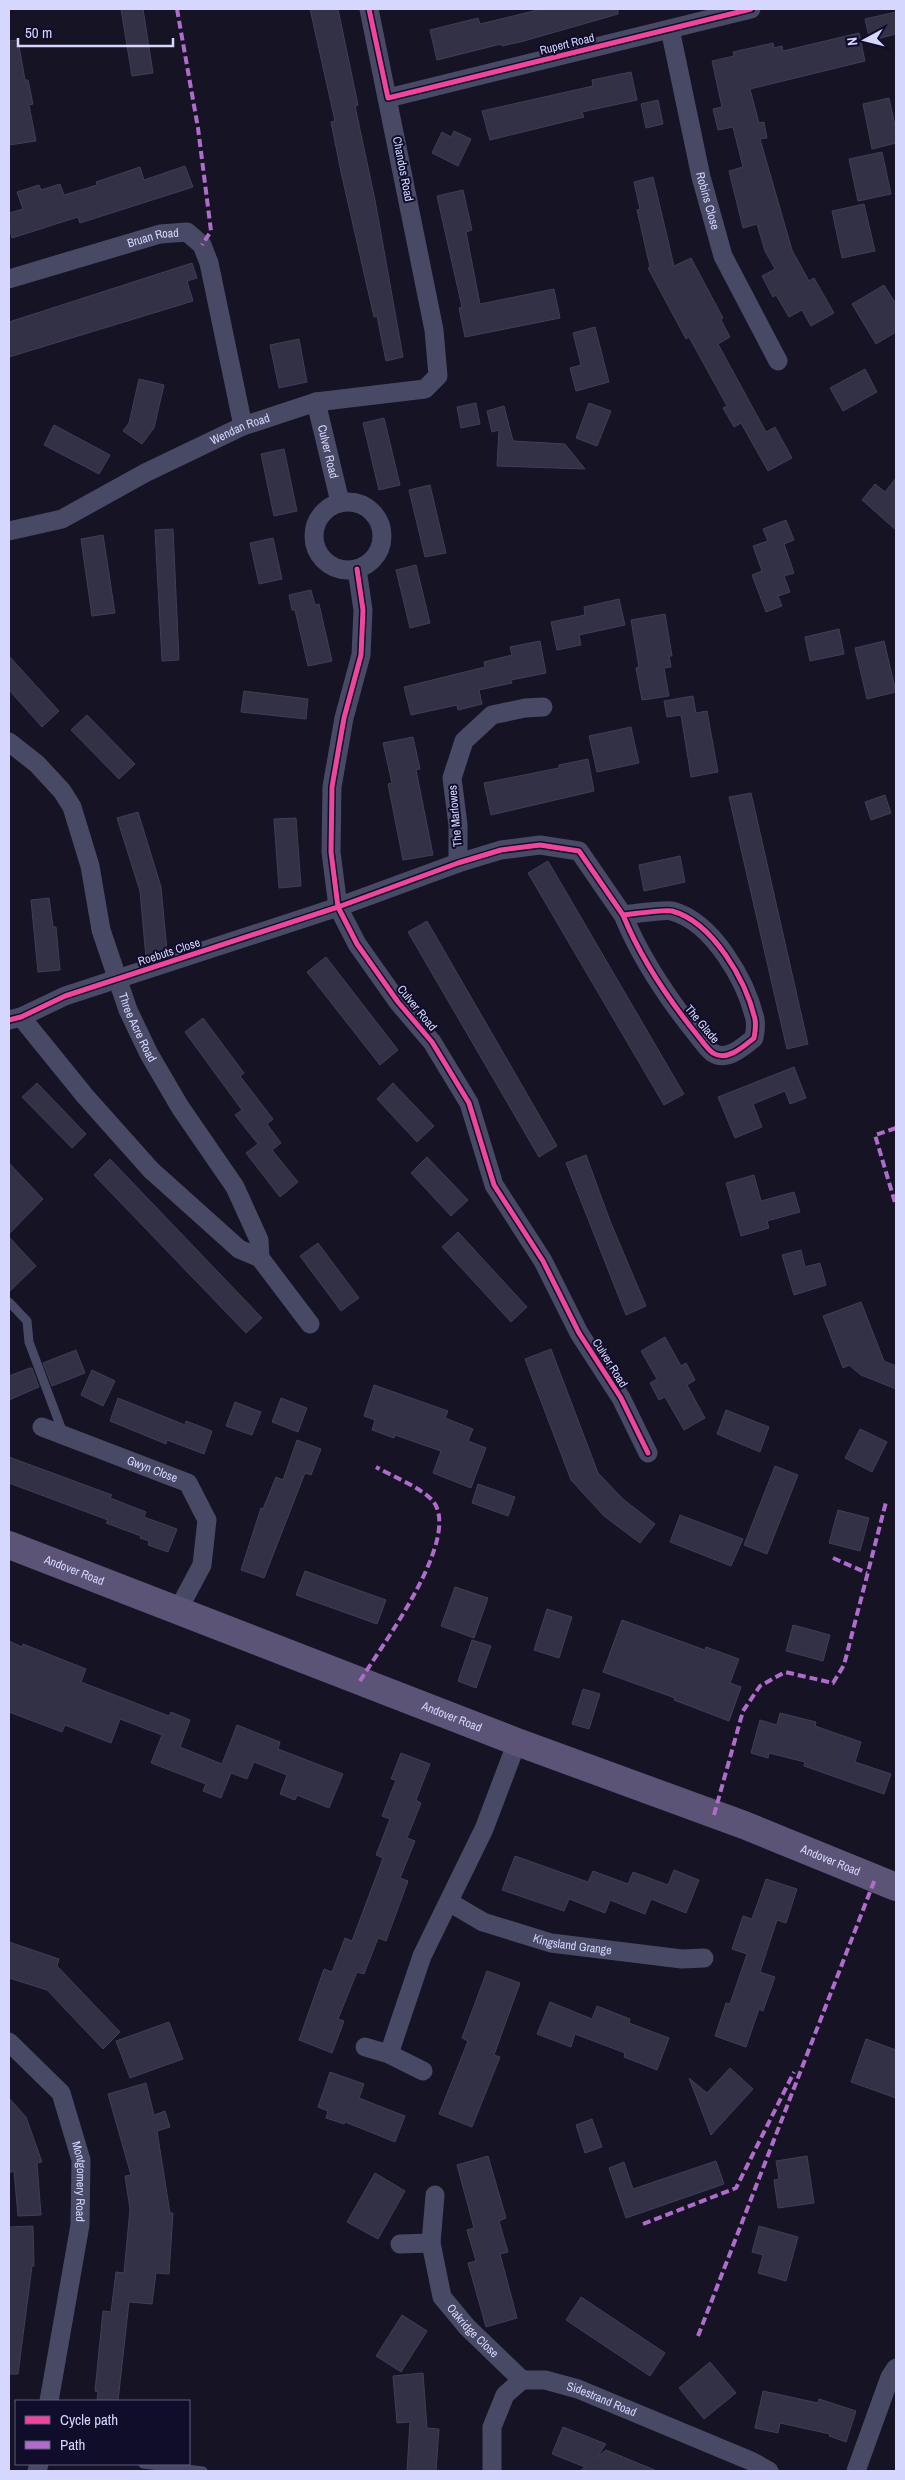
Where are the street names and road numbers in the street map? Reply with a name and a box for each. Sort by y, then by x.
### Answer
street label: Rupert Road [538,29,596,59]
street label: Chandos Road [389,135,417,203]
street label: Robins Close [692,171,723,232]
street label: Bruan Road [125,225,179,251]
street label: Wendan Road [208,410,272,449]
street label: Culver Road [314,423,342,480]
street label: The Marlowes [444,784,466,847]
street label: Roebuts Close [136,934,202,970]
street label: Culver Road [394,982,440,1034]
street label: Three Acre Road [115,991,160,1065]
street label: The Glade [681,1001,723,1047]
street label: Culver Road [589,1336,631,1390]
street label: Gwyn Close [125,1452,180,1486]
street label: Andover Road [41,1551,107,1589]
street label: Andover Road [419,1698,484,1736]
street label: Andover Road [797,1841,863,1880]
street label: Kingsland Grange [531,1930,613,1958]
street label: Montgomery Road [68,2139,89,2222]
street label: Oakridge Close [443,2301,502,2361]
street label: Sidestrand Road [565,2378,639,2420]

